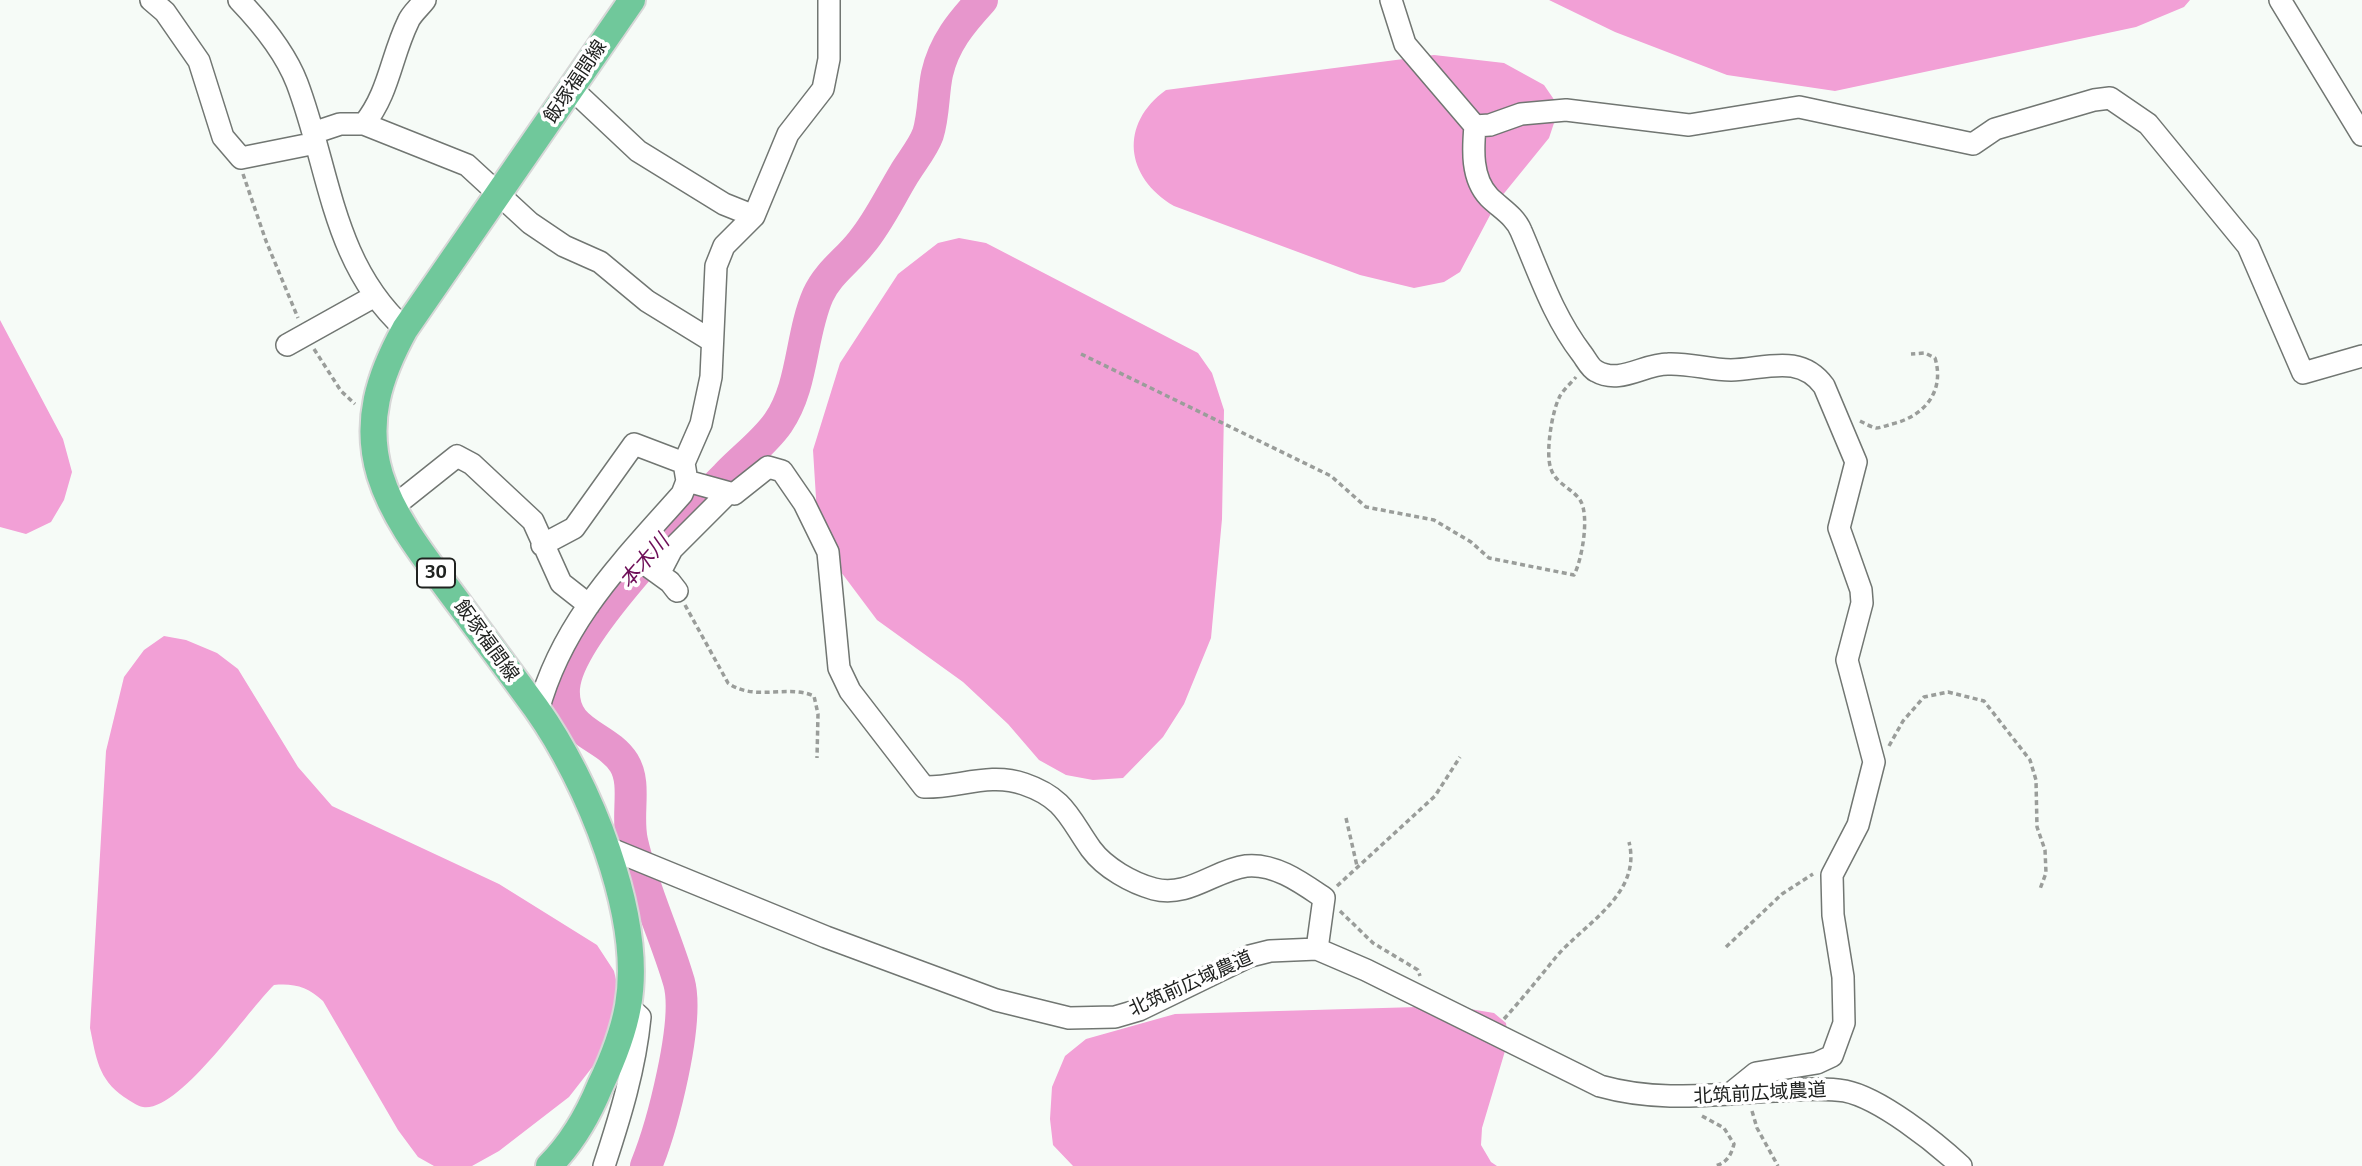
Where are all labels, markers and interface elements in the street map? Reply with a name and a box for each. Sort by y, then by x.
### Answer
street label: 飯塚福間線 [540,36,612,128]
water label: 本木川 [615,530,675,594]
road number: 30 [417,558,455,588]
street label: 飯塚福間線 [449,596,523,686]
street label: 北筑前広域農道 [1126,947,1256,1021]
street label: 北筑前広域農道 [1693,1079,1827,1109]

